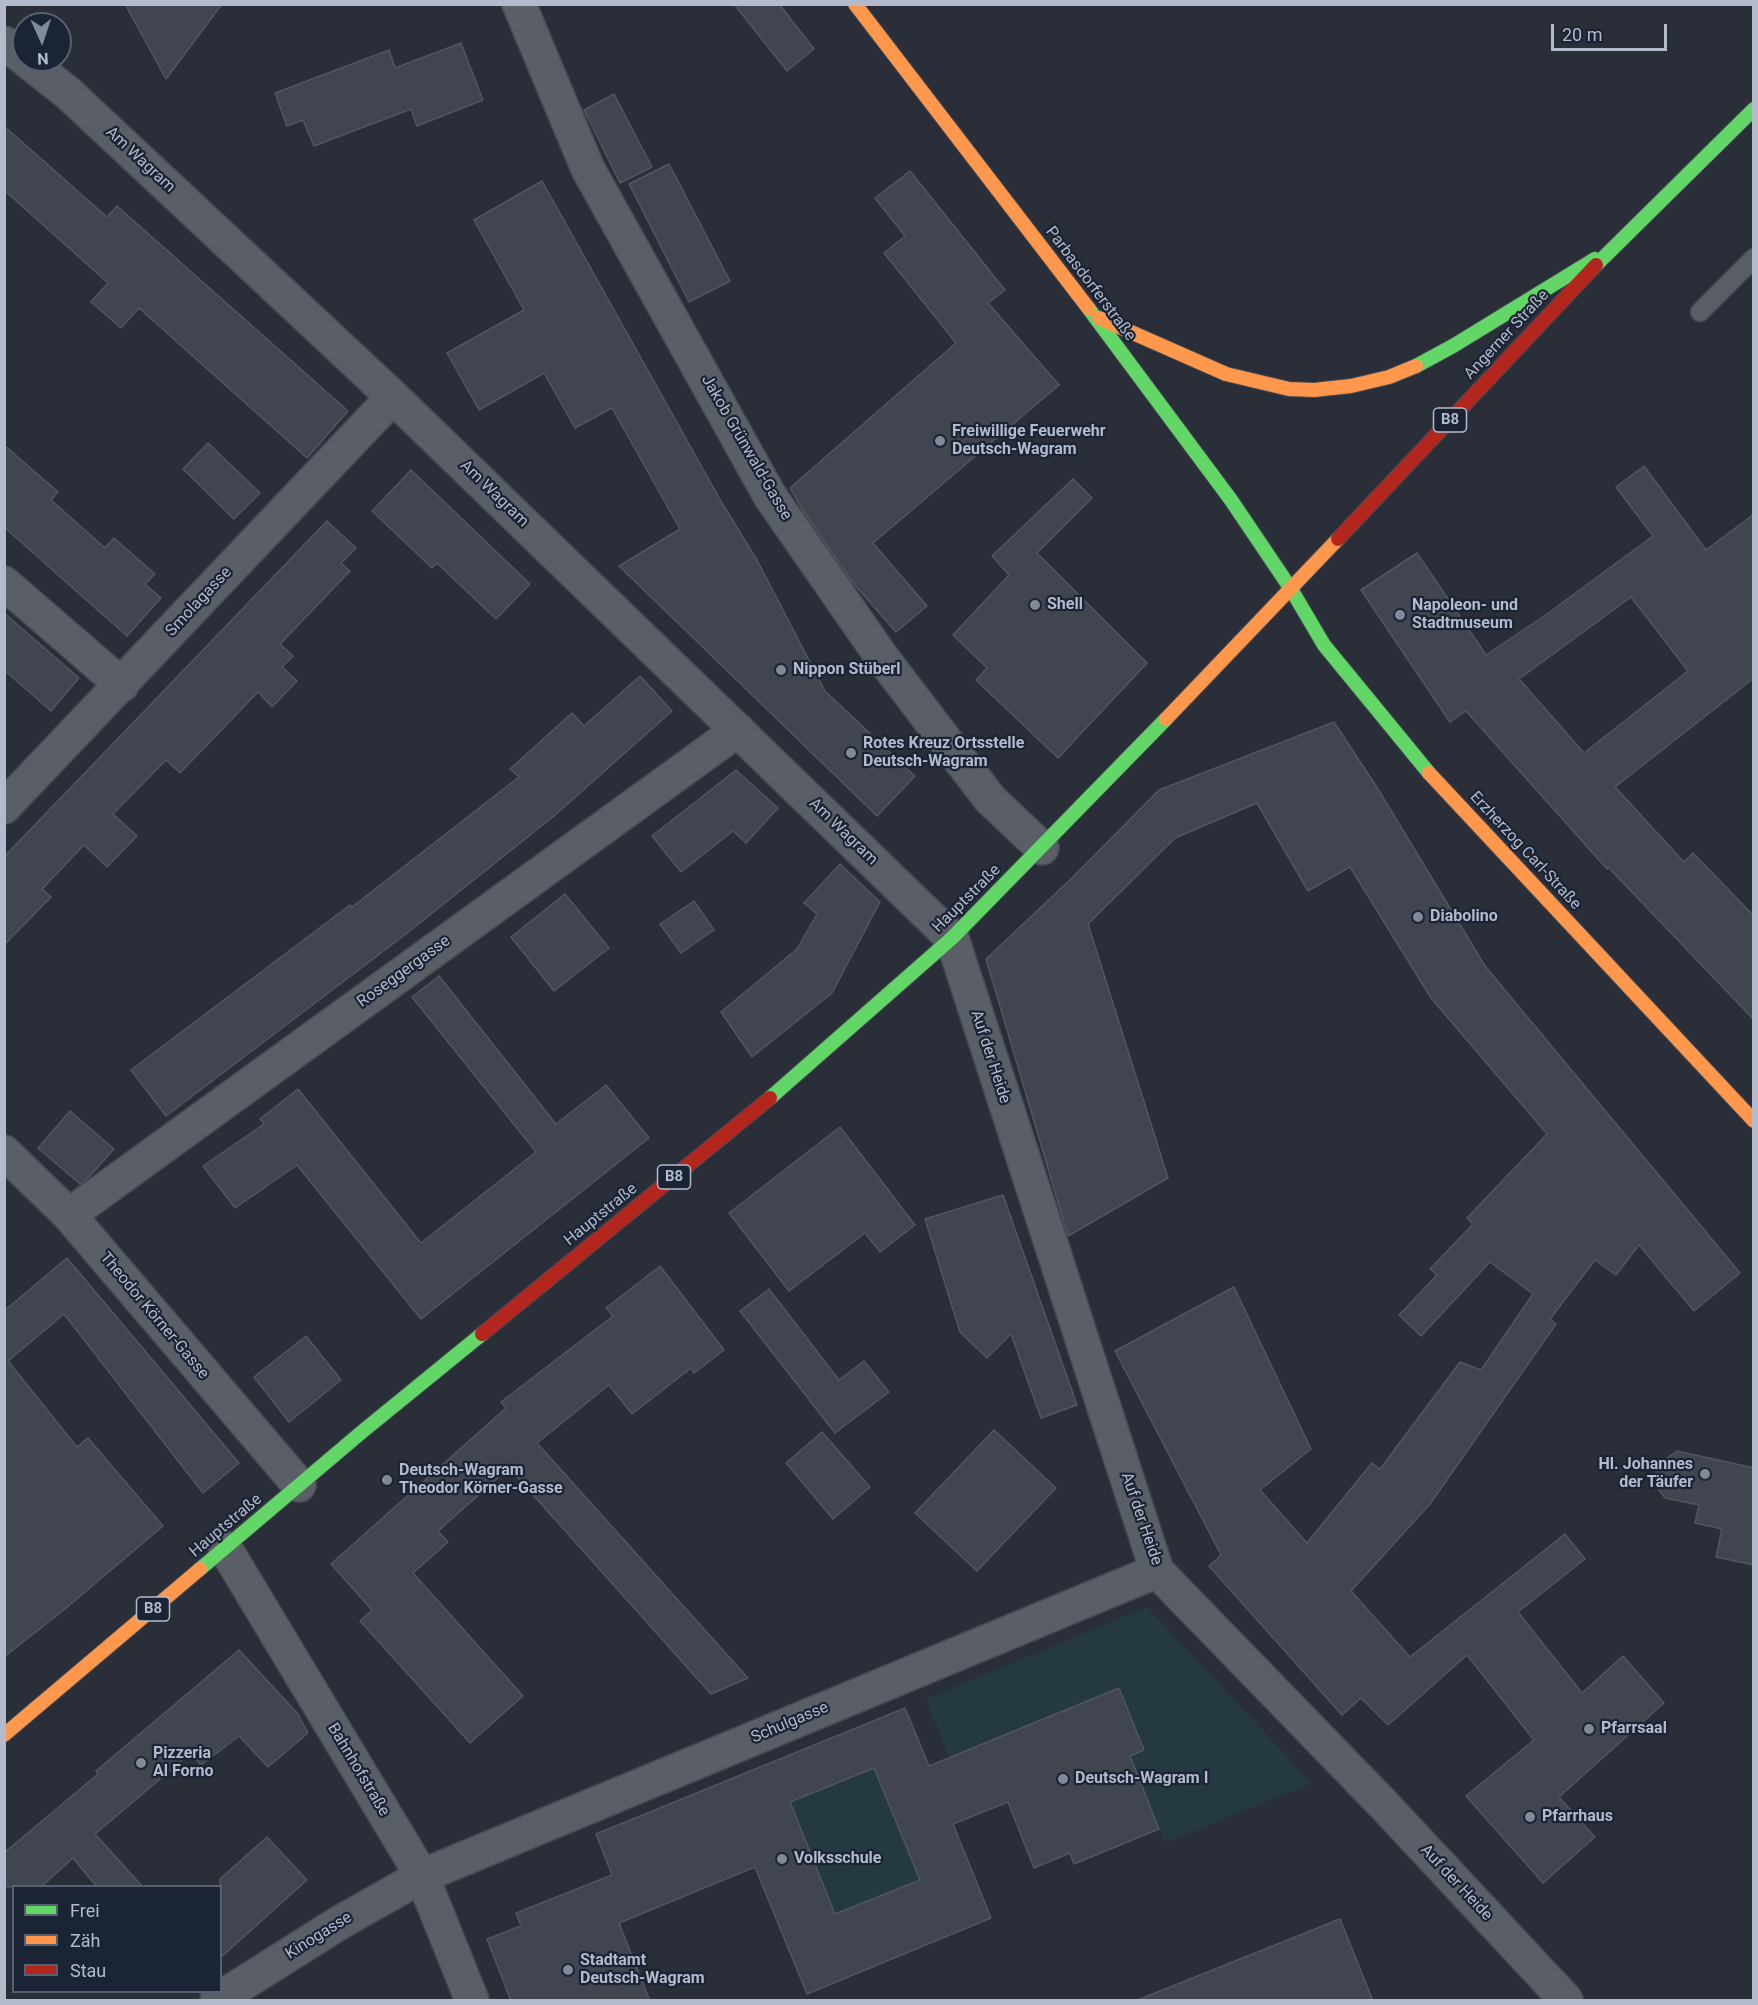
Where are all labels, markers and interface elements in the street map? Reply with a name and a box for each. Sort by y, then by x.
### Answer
north arrow [12,12,72,72]
scale bar [1554,12,1670,50]
text: 20 m [1562,24,1602,45]
text: N [37,49,49,68]
street label: Am Wagram [101,123,179,197]
street label: Parbasdorferstraße [1041,223,1139,345]
street label: Angerner Straße [1461,286,1553,384]
street label: Jakob Grünwald-Gasse [697,372,795,524]
road number: B8 [1434,408,1466,432]
place label: Freiwillige Feuerwehr Deutsch-Wagram [952,422,1106,460]
marker: Freiwillige Feuerwehr Deutsch-Wagram [933,434,947,448]
street label: Am Wagram [456,457,532,531]
street label: Smolagasse [162,563,236,641]
place label: Shell [1047,595,1083,615]
place label: Napoleon- und Stadtmuseum [1412,596,1518,634]
marker: Shell [1028,598,1042,612]
marker: Napoleon- und Stadtmuseum [1393,608,1407,622]
place label: Nippon Stüberl [793,660,900,680]
marker: Nippon Stüberl [774,663,788,677]
place label: Rotes Kreuz Ortsstelle Deutsch-Wagram [863,734,1024,772]
marker: Rotes Kreuz Ortsstelle Deutsch-Wagram [844,746,858,760]
street label: Erzherzog Carl-Straße [1465,788,1585,914]
street label: Am Wagram [805,795,881,869]
street label: Hauptstraße [929,861,1005,937]
place label: Diabolino [1430,907,1498,927]
marker: Diabolino [1411,910,1425,924]
street label: Roseggergasse [354,932,454,1012]
street label: Auf der Heide [966,1008,1014,1106]
road number: B8 [658,1165,690,1189]
street label: Hauptstraße [561,1180,641,1250]
street label: Theodor Körner-Gasse [95,1249,213,1383]
place label: Hl. Johannes der Täufer [1599,1455,1693,1493]
place label: Deutsch-Wagram Theodor Körner-Gasse [399,1461,563,1499]
marker: Hl. Johannes der Täufer [1698,1467,1712,1481]
street label: Auf der Heide [1116,1470,1166,1568]
marker: Deutsch-Wagram Theodor Körner-Gasse [380,1473,394,1487]
street label: Hauptstraße [186,1490,266,1562]
road number: B8 [136,1597,170,1621]
street label: Schulgasse [748,1698,832,1748]
place label: Pfarrsaal [1601,1719,1667,1739]
street label: Bahnhofstraße [323,1720,393,1820]
marker: Pfarrsaal [1582,1722,1596,1736]
place label: Pizzeria Al Forno [153,1744,213,1782]
marker: Pizzeria Al Forno [134,1756,148,1770]
place label: Deutsch-Wagram I [1075,1769,1208,1789]
marker: Deutsch-Wagram I [1056,1772,1070,1786]
place label: Pfarrhaus [1542,1807,1613,1827]
marker: Pfarrhaus [1523,1810,1537,1824]
street label: Auf der Heide [1416,1841,1496,1925]
place label: Volksschule [794,1849,881,1869]
marker: Volksschule [775,1852,789,1866]
legend [12,1885,222,1993]
text: Frei [70,1900,100,1921]
street label: Kinogasse [282,1908,356,1964]
text: Zäh [70,1930,101,1951]
place label: Stadtamt Deutsch-Wagram [580,1951,705,1989]
text: Stau [70,1960,106,1981]
marker: Stadtamt Deutsch-Wagram [561,1963,575,1977]

